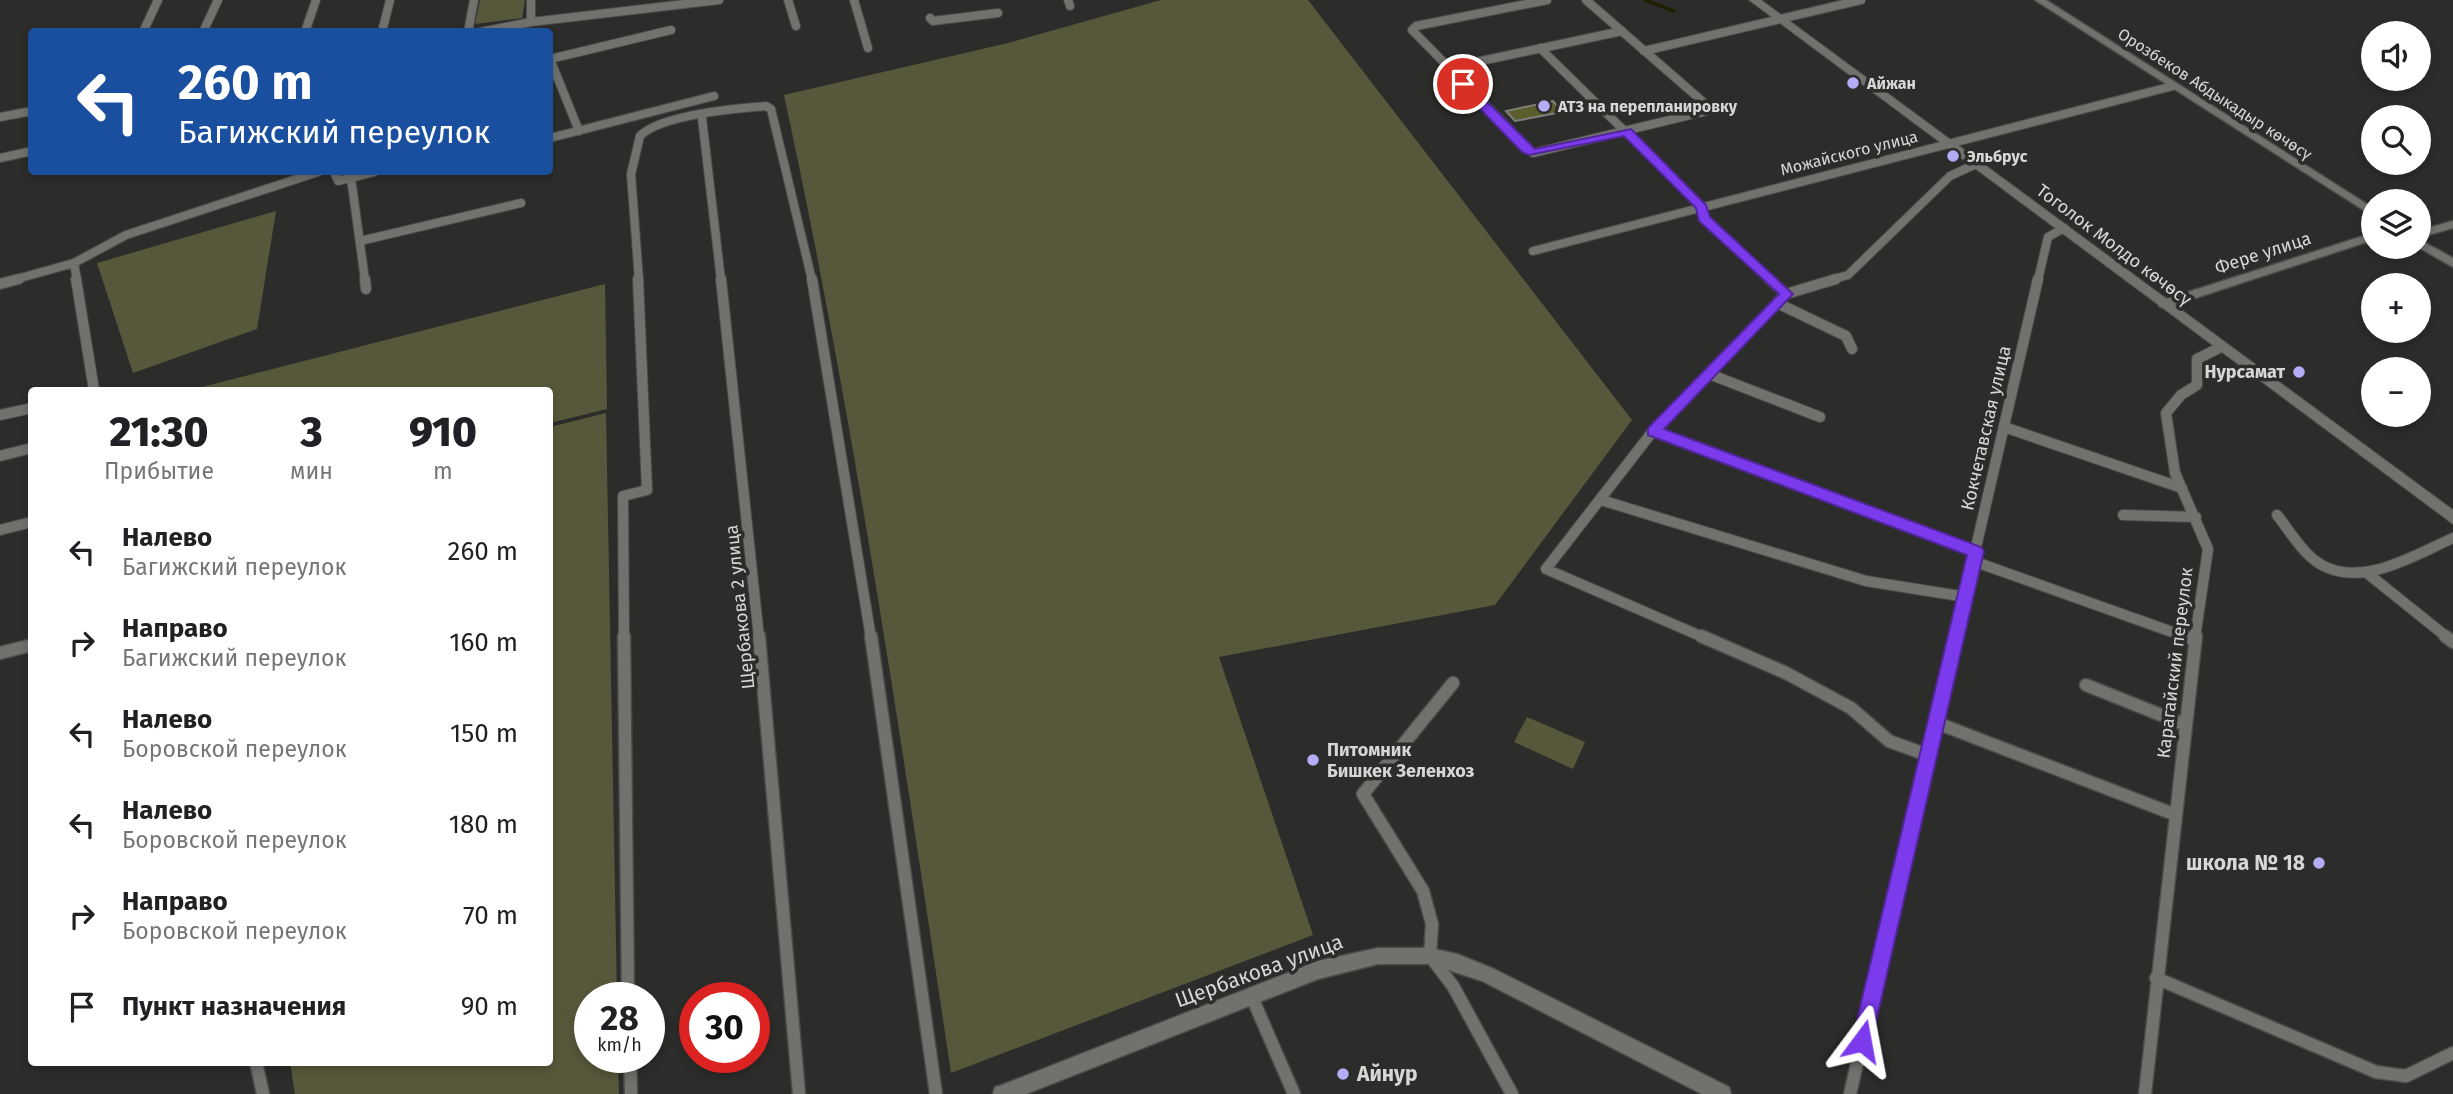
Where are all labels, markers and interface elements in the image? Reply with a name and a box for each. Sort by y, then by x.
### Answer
map controls [2361,21,2431,427]
button: sound [2361,21,2431,91]
street label: Орозбеков Абдыкадыр көчөсү [2114,24,2316,164]
text: 260 m [178,53,313,112]
pin [1433,54,1493,114]
icon: left [63,56,154,147]
icon: arrive [1444,65,1482,103]
place label: Айжан [1866,74,1916,93]
marker: Айжан [1845,75,1861,91]
place label: АТЗ на перепланировку [1557,97,1738,116]
marker: АТЗ на перепланировку [1536,98,1552,114]
button: search [2361,105,2431,175]
text: Багижский переулок [178,113,490,151]
street label: Можайского улица [1778,127,1920,179]
place label: Эльбрус [1967,147,2028,166]
marker: Эльбрус [1945,148,1961,164]
street label: Тоголок Молдо көчөсү [2032,179,2196,311]
button: layers [2361,189,2431,259]
street label: Фере улица [2212,227,2314,279]
button: + [2361,273,2431,343]
street label: Кокчетавская улица [1956,343,2016,513]
button: − [2361,357,2431,427]
place label: Нурсамат [2205,361,2285,383]
marker: Нурсамат [2291,364,2307,380]
text: 21:30 [110,407,208,457]
text: 3 [300,407,323,457]
text: 910 [409,407,477,457]
text: Прибытие [104,457,214,485]
text: мин [290,457,333,485]
text: m [433,457,453,485]
text: Налево [122,522,212,553]
street label: Щербакова 2 улица [720,524,760,690]
icon: left [63,533,101,571]
text: 260 m [448,536,518,567]
text: Багижский переулок [122,553,346,581]
street label: Карагайский переулок [2152,566,2198,760]
text: Направо [122,613,228,644]
icon: right [63,624,101,662]
text: 160 m [449,627,518,658]
text: Багижский переулок [122,644,346,672]
text: Налево [122,704,212,735]
icon: left [63,715,101,753]
text: 150 m [450,718,518,749]
text: Боровской переулок [122,735,347,763]
place label: Питомник Бишкек Зеленхоз [1327,739,1474,782]
marker: Питомник Бишкек Зеленхоз [1305,752,1321,768]
text: Налево [122,795,212,826]
icon: left [63,806,101,844]
text: 180 m [449,809,518,840]
text: Боровской переулок [122,826,347,854]
place label: школа № 18 [2186,850,2305,876]
marker: школа № 18 [2311,855,2327,871]
text: Направо [122,886,228,917]
icon: right [63,897,101,935]
text: 70 m [463,900,518,931]
text: Боровской переулок [122,917,347,945]
street label: Щербакова улица [1171,929,1347,1013]
speed limit sign: 30 [679,982,770,1073]
icon: arrive [63,988,101,1026]
text: Пункт назначения [122,991,346,1022]
text: 90 m [461,991,518,1022]
text: 28 [600,997,639,1039]
position arrow [1825,1004,1899,1078]
text: km/h [597,1034,642,1056]
place label: Айнур [1356,1061,1418,1087]
marker: Айнур [1335,1066,1351,1082]

